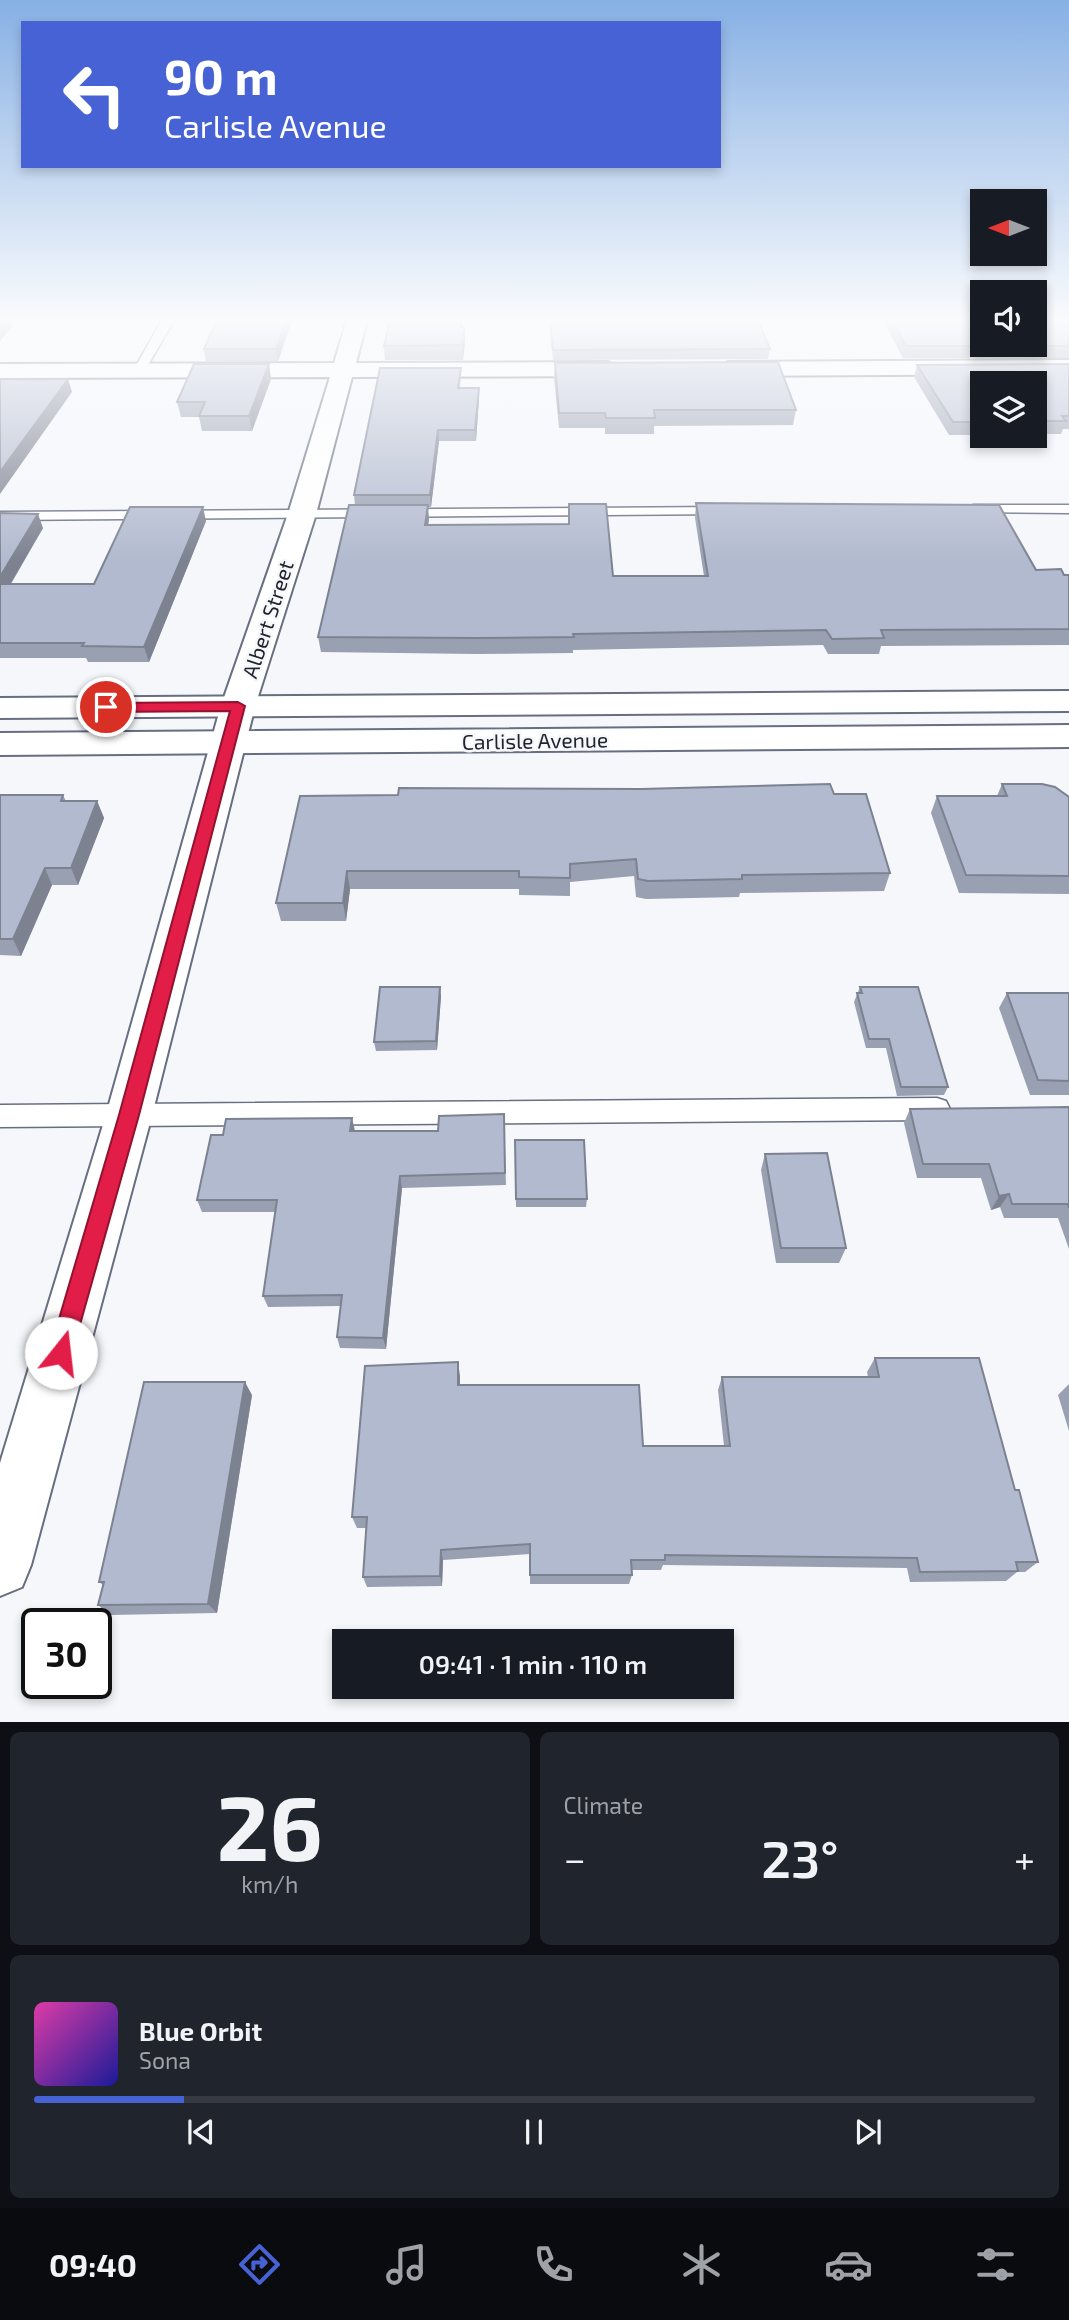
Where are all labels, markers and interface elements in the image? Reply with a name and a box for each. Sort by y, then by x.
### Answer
text: 90 m [164,46,278,105]
icon: left [49,49,140,140]
text: Carlisle Avenue [164,106,387,144]
north arrow [970,189,1046,266]
map controls [970,189,1047,448]
button: sound [970,280,1047,357]
button: layers [970,371,1047,448]
street label: Albert Street [236,557,298,681]
pin [76,677,136,737]
icon: arrive [87,688,125,726]
street label: Carlisle Avenue [462,726,608,754]
position arrow [24,1316,98,1390]
speed limit sign: 30 [21,1608,112,1699]
text: 09:41 · 1 min · 110 m [419,1648,647,1679]
text: 26 [216,1770,323,1879]
text: Climate [564,1791,643,1819]
text: 23° [761,1826,839,1888]
text: − [564,1835,586,1881]
text: + [1014,1835,1035,1881]
text: km/h [241,1870,298,1898]
text: Blue Orbit [139,2015,262,2046]
text: Sona [139,2046,191,2074]
icon: previous [182,2113,220,2151]
icon: pause [515,2113,553,2151]
icon: next [849,2113,887,2151]
icon: directions [235,2240,284,2289]
icon: music [382,2240,431,2289]
icon: phone [529,2240,578,2289]
icon: climate [677,2240,726,2289]
icon: car [824,2240,873,2289]
icon: filters [971,2240,1020,2289]
text: 09:40 [49,2245,137,2283]

